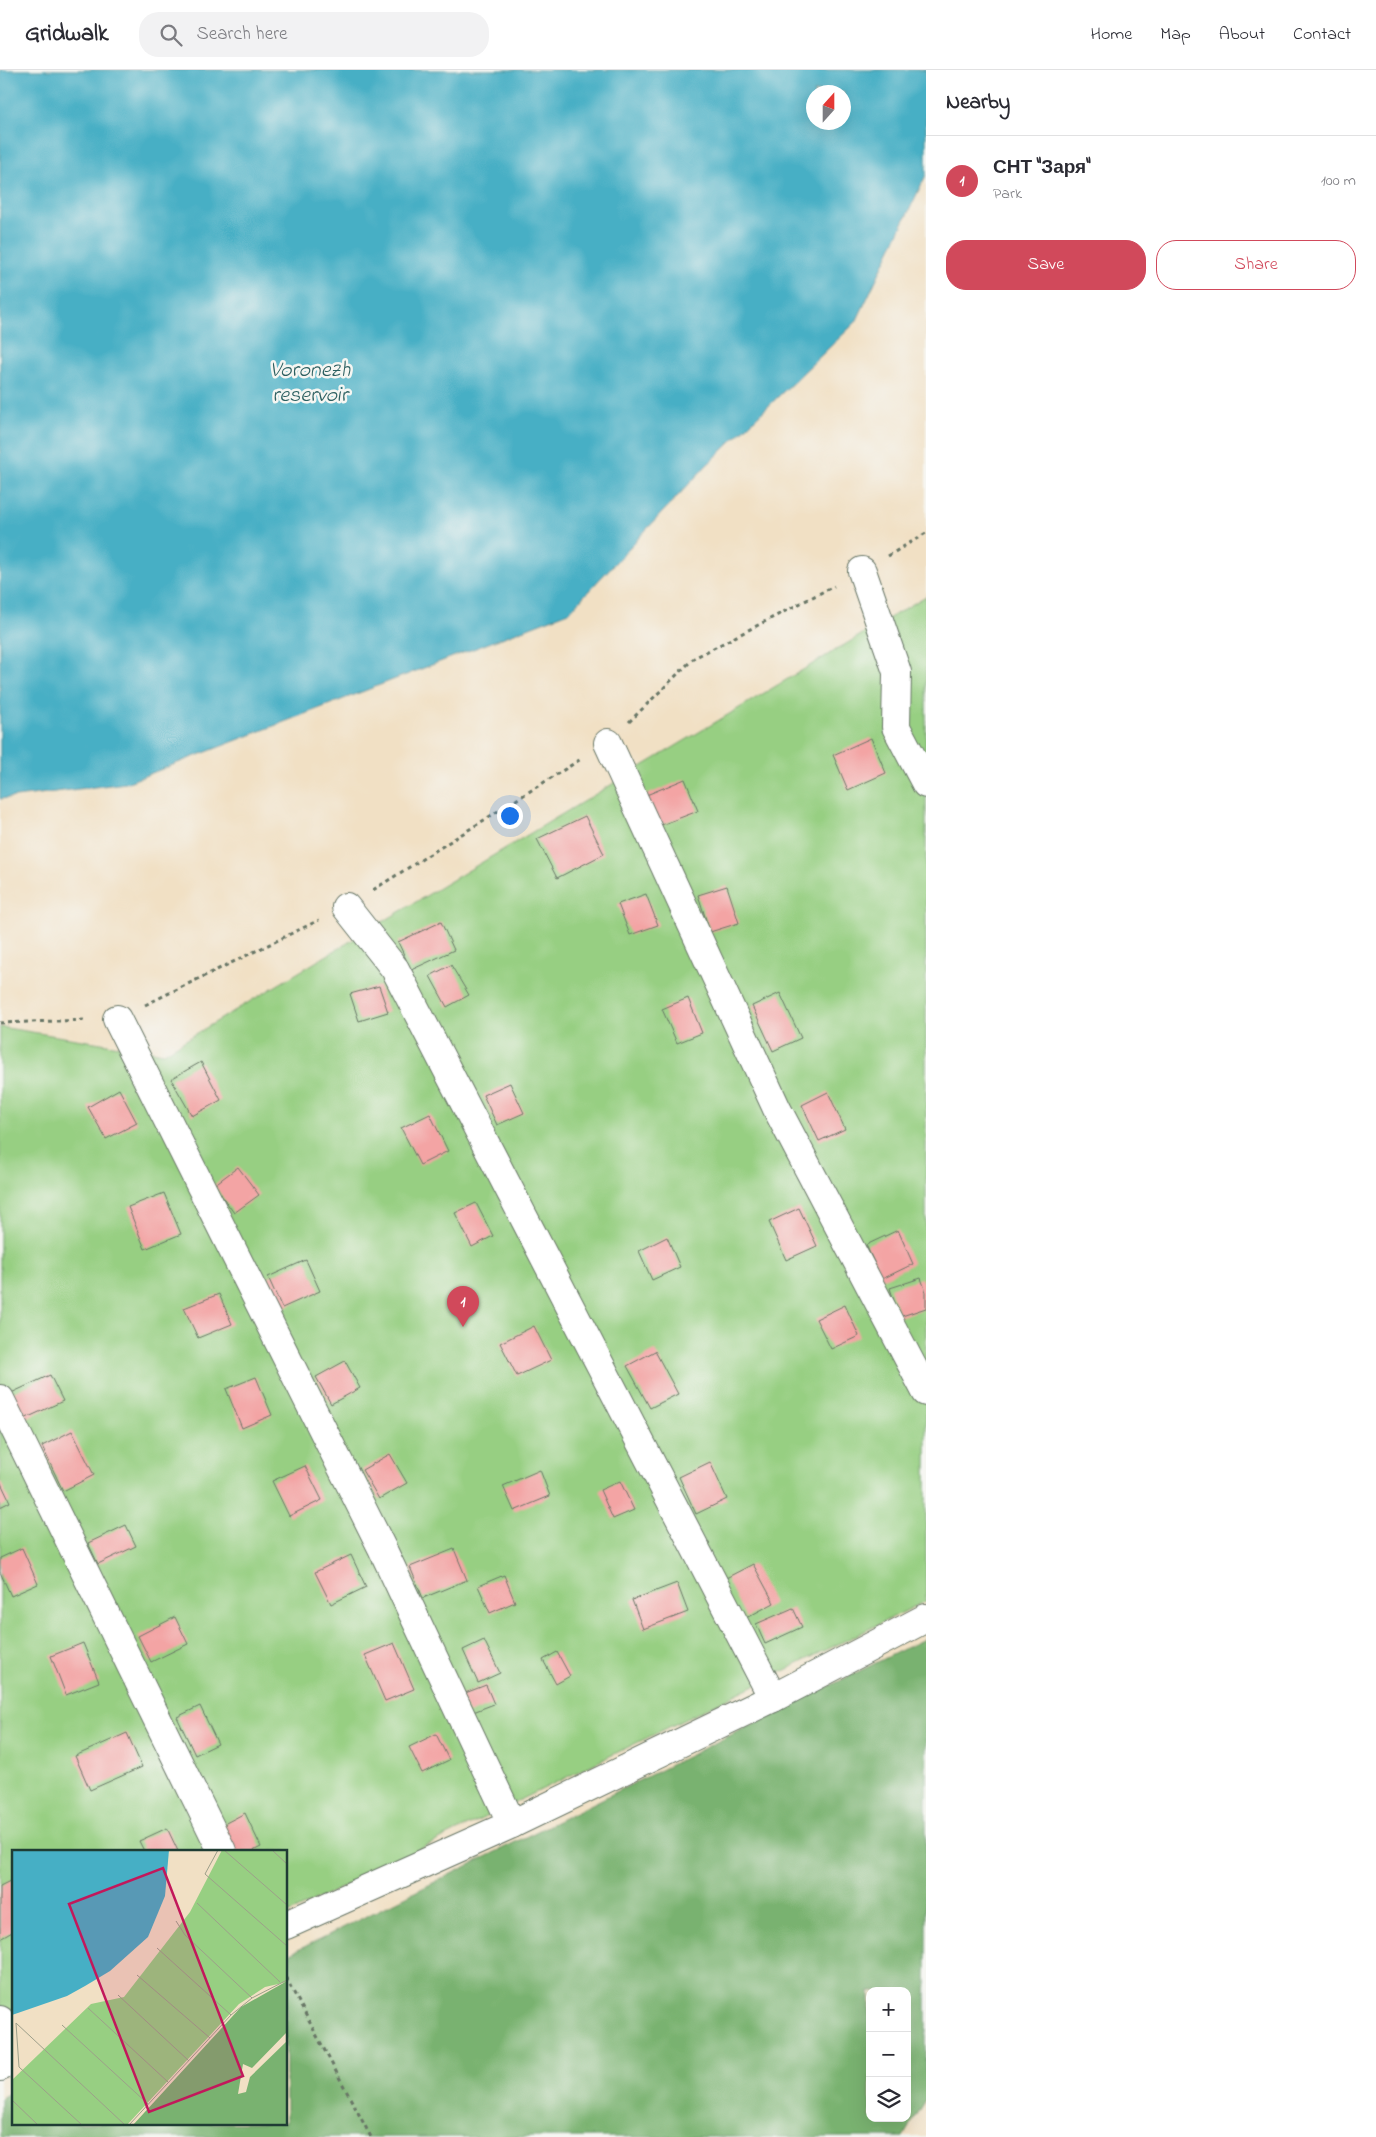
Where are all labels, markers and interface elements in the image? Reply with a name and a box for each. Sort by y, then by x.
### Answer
search box [139,12,489,57]
text: Gridwalk [25,17,109,52]
icon: search [157,21,185,49]
text: Search here [197,21,288,48]
text: Home [1091,22,1132,48]
text: Map [1160,22,1191,48]
text: About [1219,22,1265,48]
text: Contact [1293,22,1351,48]
north arrow [806,85,851,130]
text: Nearby [946,88,1010,118]
text: СНТ "Заря" [993,155,1091,182]
text: 1 [959,169,965,193]
text: 100 m [1321,169,1356,193]
text: Park [993,182,1022,206]
button: Save [946,240,1146,290]
button: Share [1156,240,1356,290]
water label: Voronezh reservoir [270,355,351,412]
your location [497,803,523,829]
pin: 1 [447,1286,479,1327]
inset map [12,1850,288,2124]
map controls [866,1987,911,2122]
button: + [866,1987,911,2032]
button: − [866,2032,911,2077]
button: layers [866,2077,911,2122]

